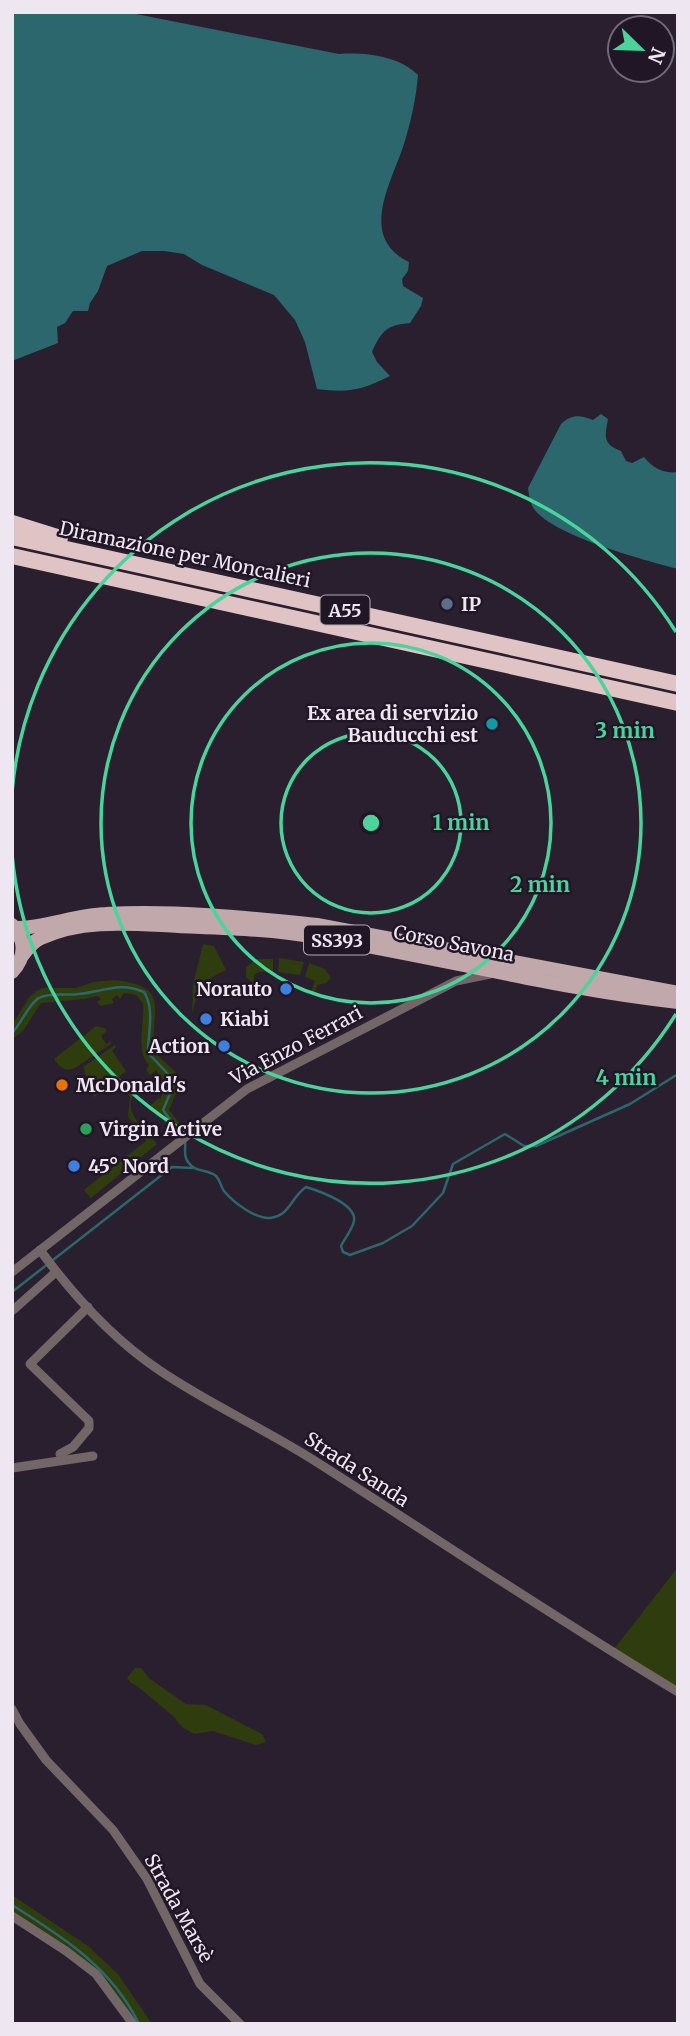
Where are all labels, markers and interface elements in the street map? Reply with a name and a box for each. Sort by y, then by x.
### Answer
north arrow [606,14,676,84]
text: N [643,44,671,67]
street label: Diramazione per Moncalieri [57,516,313,592]
place label: IP [461,592,482,616]
road number: A55 [320,596,370,624]
marker: IP [439,596,455,612]
place label: Ex area di servizio Bauducchi est [307,701,478,747]
marker: Ex area di servizio Bauducchi est [484,716,500,732]
text: 3 min [595,717,655,744]
text: 1 min [432,809,490,836]
centre of rings [359,811,383,835]
text: 2 min [510,871,570,898]
street label: Corso Savona [392,920,516,966]
road number: SS393 [304,925,370,954]
place label: Norauto [196,977,272,1001]
marker: Norauto [278,981,294,997]
street label: Via Enzo Ferrari [225,1000,366,1090]
place label: Kiabi [220,1007,270,1031]
marker: Kiabi [198,1011,214,1027]
place label: Action [148,1034,210,1058]
marker: Action [216,1038,232,1054]
text: 4 min [596,1064,656,1091]
place label: McDonald's [76,1073,186,1097]
marker: McDonald's [54,1077,70,1093]
place label: Virgin Active [99,1117,222,1141]
marker: Virgin Active [78,1121,94,1137]
place label: 45° Nord [88,1154,169,1178]
marker: 45° Nord [66,1158,82,1174]
street label: Strada Sanda [300,1426,414,1512]
street label: Strada Marsè [139,1850,219,1966]

